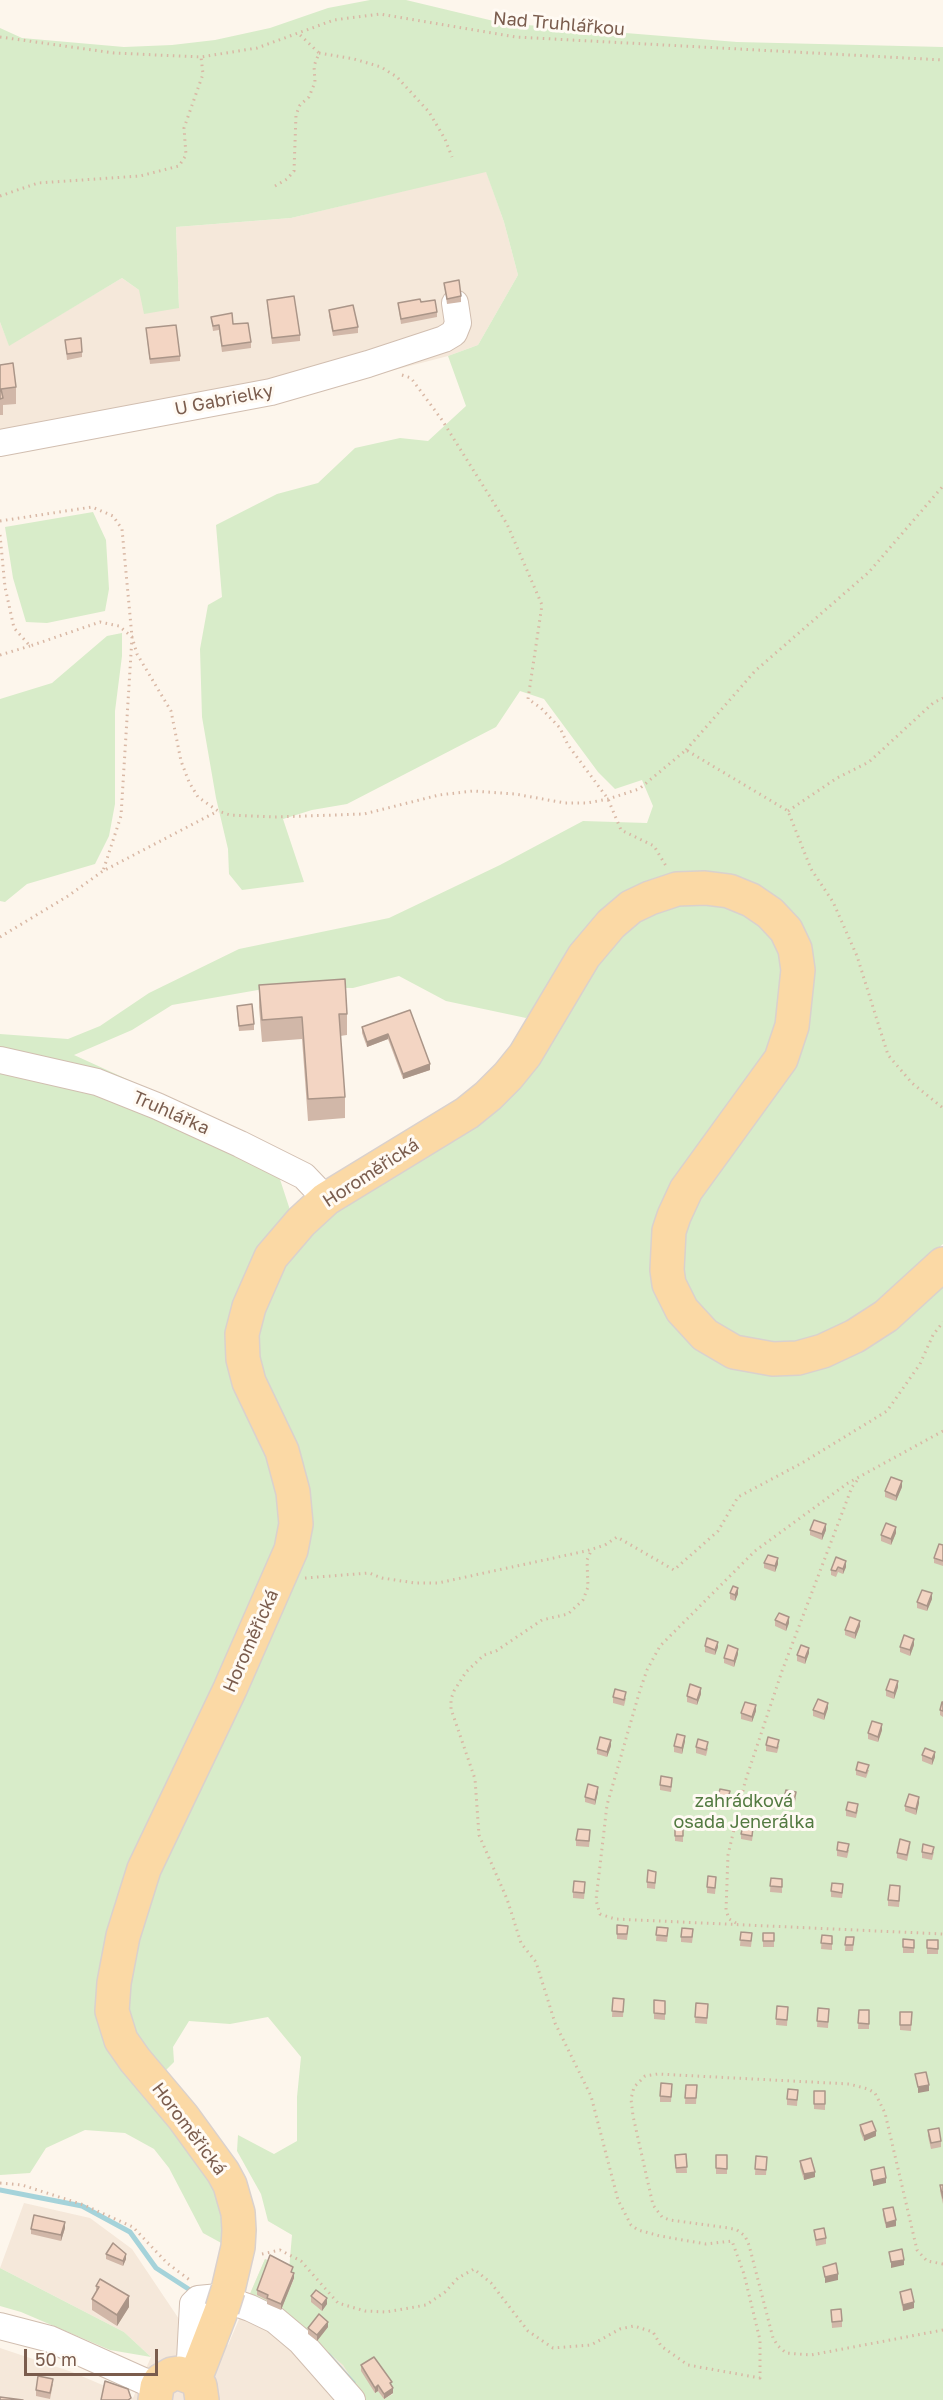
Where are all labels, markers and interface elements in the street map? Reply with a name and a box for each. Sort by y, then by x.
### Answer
street label: Nad Truhlářkou [492,7,626,41]
street label: U Gabrielky [173,380,275,420]
street label: Truhlářka [129,1087,213,1139]
street label: Horoměřická [319,1134,423,1212]
street label: Horoměřická [219,1586,283,1696]
park label: zahrádková osada Jenerálka [673,1790,815,1832]
street label: Horoměřická [147,2078,231,2180]
scale bar [27,2337,160,2375]
text: 50 m [35,2348,77,2370]

